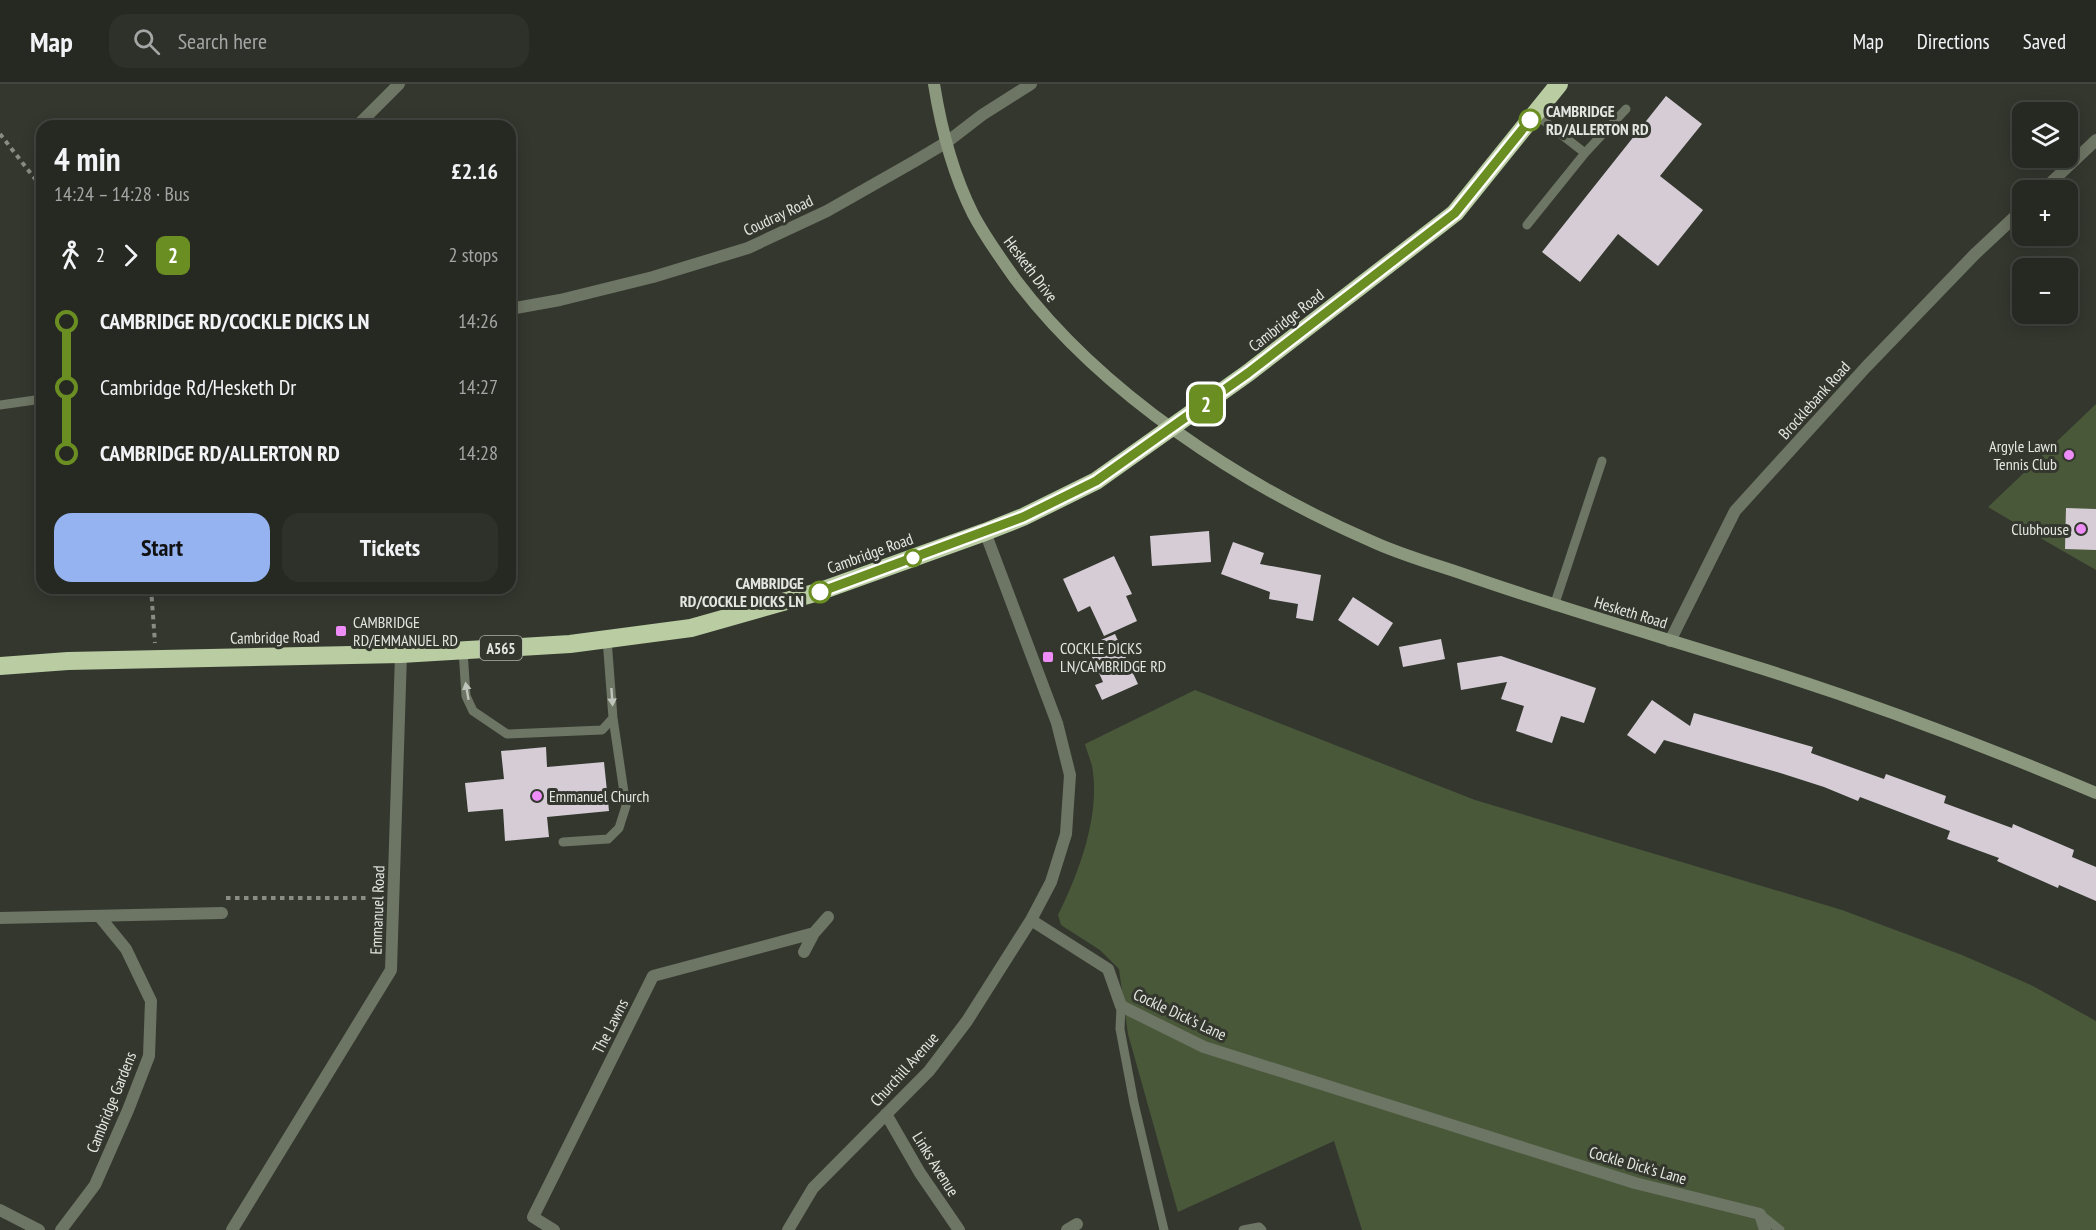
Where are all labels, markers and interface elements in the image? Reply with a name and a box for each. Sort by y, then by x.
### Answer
search box [109,14,529,68]
text: Map [30,23,73,60]
icon: search [130,25,163,58]
text: Search here [178,27,267,55]
text: Map [1853,28,1884,55]
text: Directions [1917,28,1990,55]
text: Saved [2023,28,2066,55]
place label: CAMBRIDGE RD/ALLERTON RD [1546,101,1649,139]
map controls [2012,102,2078,324]
button: layers [2012,102,2078,168]
marker: CAMBRIDGE RD/ALLERTON RD [1519,109,1541,131]
text: 4 min [54,137,121,180]
text: £2.16 [451,157,498,185]
button: + [2012,180,2078,246]
text: 14:24 – 14:28 · Bus [54,181,189,207]
street label: Coudray Road [740,190,816,240]
street label: Hesketh Drive [1000,232,1062,306]
icon: walk [54,239,87,272]
icon: forward [114,239,147,272]
text: 2 [96,242,105,268]
text: 2 [168,242,178,269]
text: 2 stops [449,242,498,268]
button: − [2012,258,2078,324]
street label: Cambridge Road [1244,284,1328,356]
text: CAMBRIDGE RD/COCKLE DICKS LN [100,307,369,335]
text: 14:26 [458,308,498,334]
street label: Brocklebank Road [1774,357,1854,443]
text: Cambridge Rd/Hesketh Dr [100,373,296,401]
text: 14:27 [458,374,498,400]
line badge: 2 [1186,384,1226,424]
text: 2 [1201,391,1211,418]
place label: Argyle Lawn Tennis Club [1989,436,2057,474]
text: CAMBRIDGE RD/ALLERTON RD [100,439,340,467]
text: 14:28 [458,440,498,466]
marker: Argyle Lawn Tennis Club [2062,448,2076,462]
button: Start [54,513,270,582]
button: Tickets [282,513,498,582]
place label: Clubhouse [2011,519,2069,539]
marker: Clubhouse [2074,522,2088,536]
street label: Cambridge Road [824,528,916,578]
unlabelled marker [904,549,922,567]
place label: CAMBRIDGE RD/COCKLE DICKS LN [680,573,804,611]
marker: CAMBRIDGE RD/COCKLE DICKS LN [809,581,831,603]
street label: Hesketh Road [1592,591,1670,633]
place label: CAMBRIDGE RD/EMMANUEL RD [353,612,458,650]
marker: CAMBRIDGE RD/EMMANUEL RD [334,624,348,638]
street label: Cambridge Road [230,626,320,648]
road number: A565 [480,636,522,660]
place label: COCKLE DICKS LN/CAMBRIDGE RD [1060,638,1166,676]
marker: COCKLE DICKS LN/CAMBRIDGE RD [1041,650,1055,664]
one-way arrow [462,681,471,700]
one-way arrow [607,688,617,707]
place label: Emmanuel Church [549,786,649,806]
marker: Emmanuel Church [530,789,544,803]
street label: Emmanuel Road [365,865,389,955]
street label: Cockle Dick's Lane [1130,984,1230,1044]
street label: The Lawns [588,995,632,1057]
street label: Churchill Avenue [866,1028,942,1110]
street label: Cambridge Gardens [82,1049,140,1155]
street label: Links Avenue [908,1128,964,1200]
street label: Cockle Dick's Lane [1587,1142,1689,1188]

